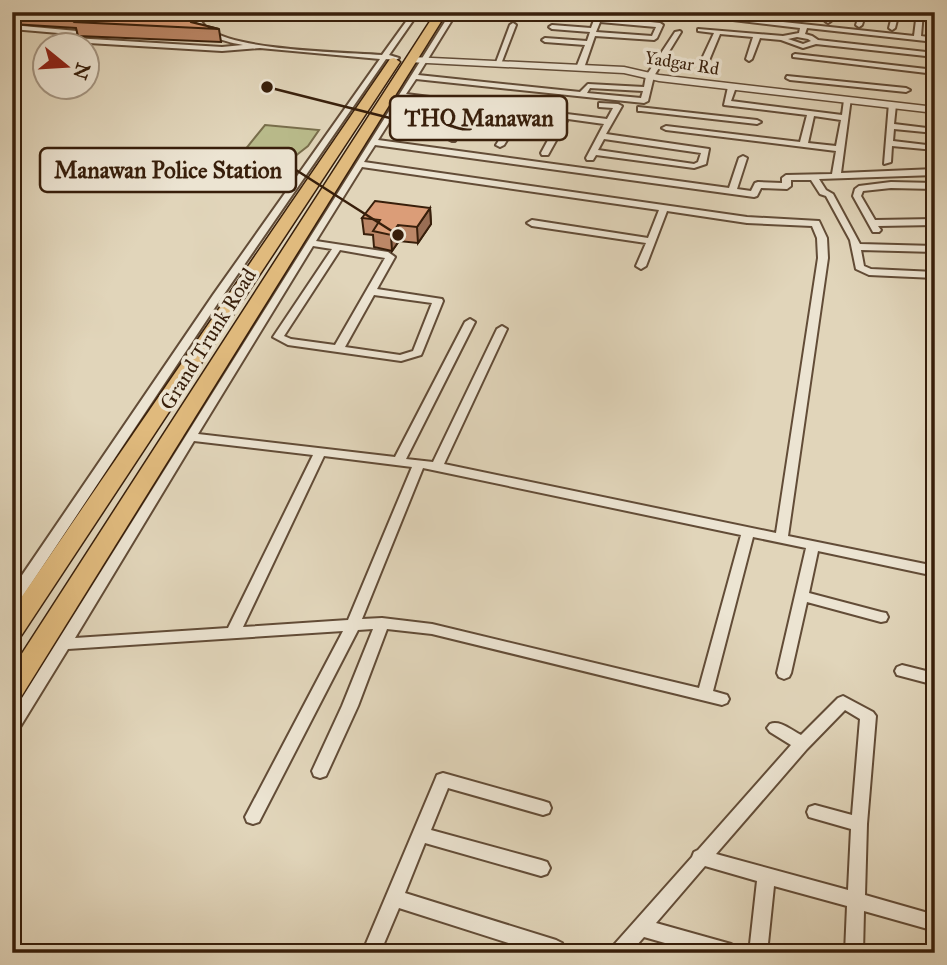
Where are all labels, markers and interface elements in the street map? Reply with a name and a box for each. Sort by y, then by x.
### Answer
north arrow [32,32,102,102]
street label: Yadgar Rd [643,46,721,81]
text: N [68,60,95,82]
callout: THQ Manawan [390,96,567,140]
text: THQ Manawan [403,104,554,132]
callout: Manawan Police Station [40,148,296,192]
text: Manawan Police Station [54,156,283,184]
street label: Grand Trunk Road [154,263,262,415]

